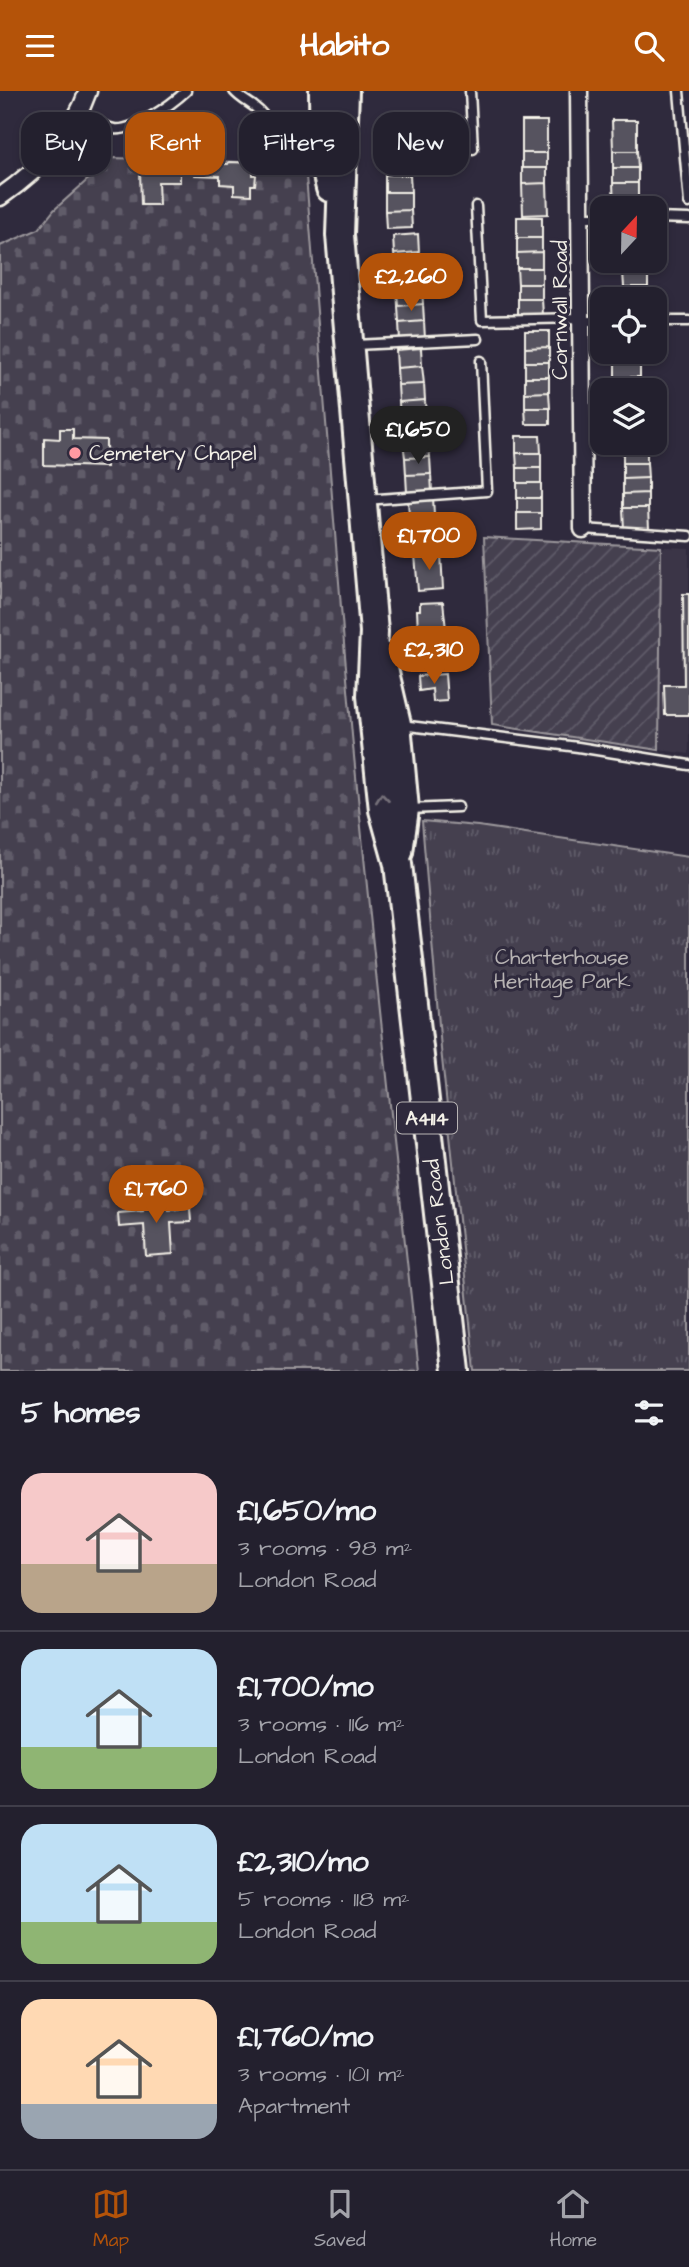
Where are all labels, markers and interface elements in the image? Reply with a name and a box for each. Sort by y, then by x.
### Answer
text: Habito [300,23,389,68]
icon: menu [21,27,59,65]
icon: search [630,27,668,65]
chip: Buy [21,112,111,175]
chip: Rent [125,112,225,175]
chip: Filters [239,112,359,175]
chip: New [373,112,469,175]
north arrow [590,196,667,273]
map controls [590,196,667,455]
street label: Cornwall Road [546,240,575,380]
pin: £2,260 [354,253,468,313]
text: £2,260 [375,260,447,292]
button: locate [590,287,667,364]
button: layers [590,378,667,455]
pin: £1,650 [361,407,475,466]
text: £1,650 [386,413,450,445]
place label: Cemetery Chapel [89,439,257,470]
marker: Cemetery Chapel [67,445,83,461]
pin: £1,700 [372,512,486,572]
text: £1,700 [398,519,460,551]
pin: £2,310 [377,627,491,686]
text: £2,310 [405,633,463,665]
one-way arrow [375,792,390,803]
park label: Charterhouse Heritage Park [493,943,631,998]
road number: A4114 [397,1103,457,1133]
street label: London Road [417,1157,462,1287]
pin: £1,760 [99,1165,213,1225]
text: £1,760 [125,1172,187,1204]
text: 5 homes [21,1392,141,1434]
icon: filters [630,1394,668,1432]
text: £1,650/mo [238,1490,376,1532]
icon: home [77,1501,161,1585]
text: 3 rooms · 98 m² [238,1532,412,1564]
text: London Road [238,1564,377,1596]
text: £1,700/mo [238,1666,374,1708]
icon: home [77,1677,161,1761]
text: 3 rooms · 116 m² [238,1708,405,1740]
text: London Road [238,1740,377,1772]
text: £2,310/mo [238,1841,369,1883]
icon: home [77,1852,161,1936]
text: 5 rooms · 118 m² [238,1883,410,1915]
text: London Road [238,1915,377,1947]
text: £1,760/mo [238,2016,373,2058]
icon: home [77,2027,161,2111]
text: 3 rooms · 101 m² [238,2058,405,2090]
text: Apartment [238,2090,350,2122]
tab: Map [92,2185,130,2254]
tab: Saved [314,2185,366,2254]
tab: Home [550,2185,597,2254]

